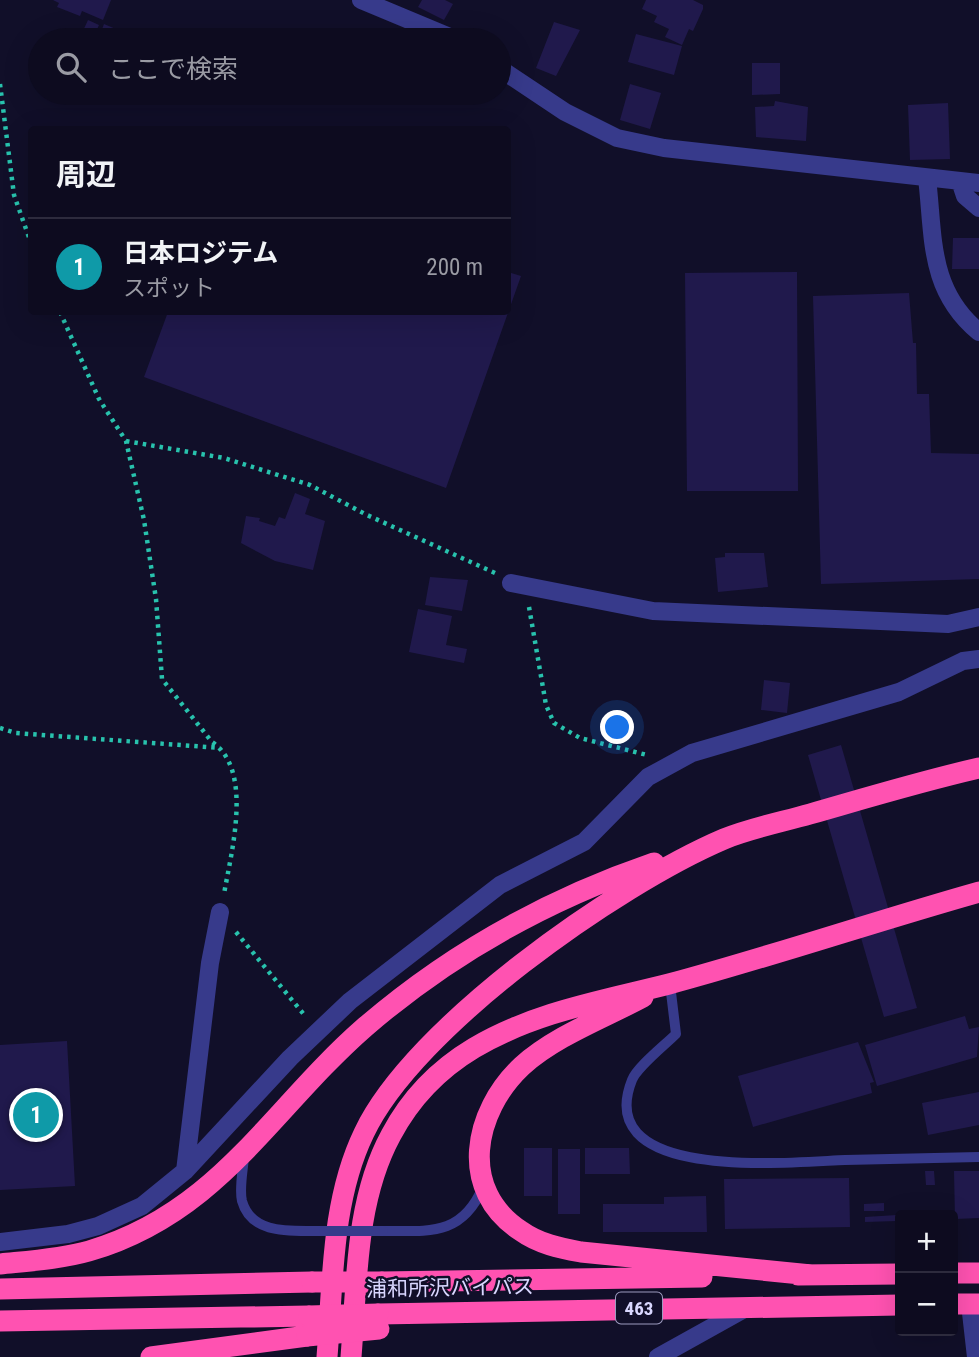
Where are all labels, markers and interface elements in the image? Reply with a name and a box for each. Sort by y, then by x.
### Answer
search box [28,28,511,105]
icon: search [52,48,90,86]
text: ここで検索 [108,54,238,84]
text: 周辺 [56,157,116,192]
text: 日本ロジテム [123,238,278,268]
text: 1 [73,254,85,281]
text: 200 m [426,254,483,281]
text: スポット [123,275,215,302]
your location [600,710,634,744]
pin: 1 [13,1089,59,1141]
map controls [895,1210,958,1336]
button: + [895,1210,958,1273]
button: − [895,1273,958,1336]
street label: 浦和所沢バイパス [366,1275,534,1301]
road number: 463 [616,1292,662,1324]

